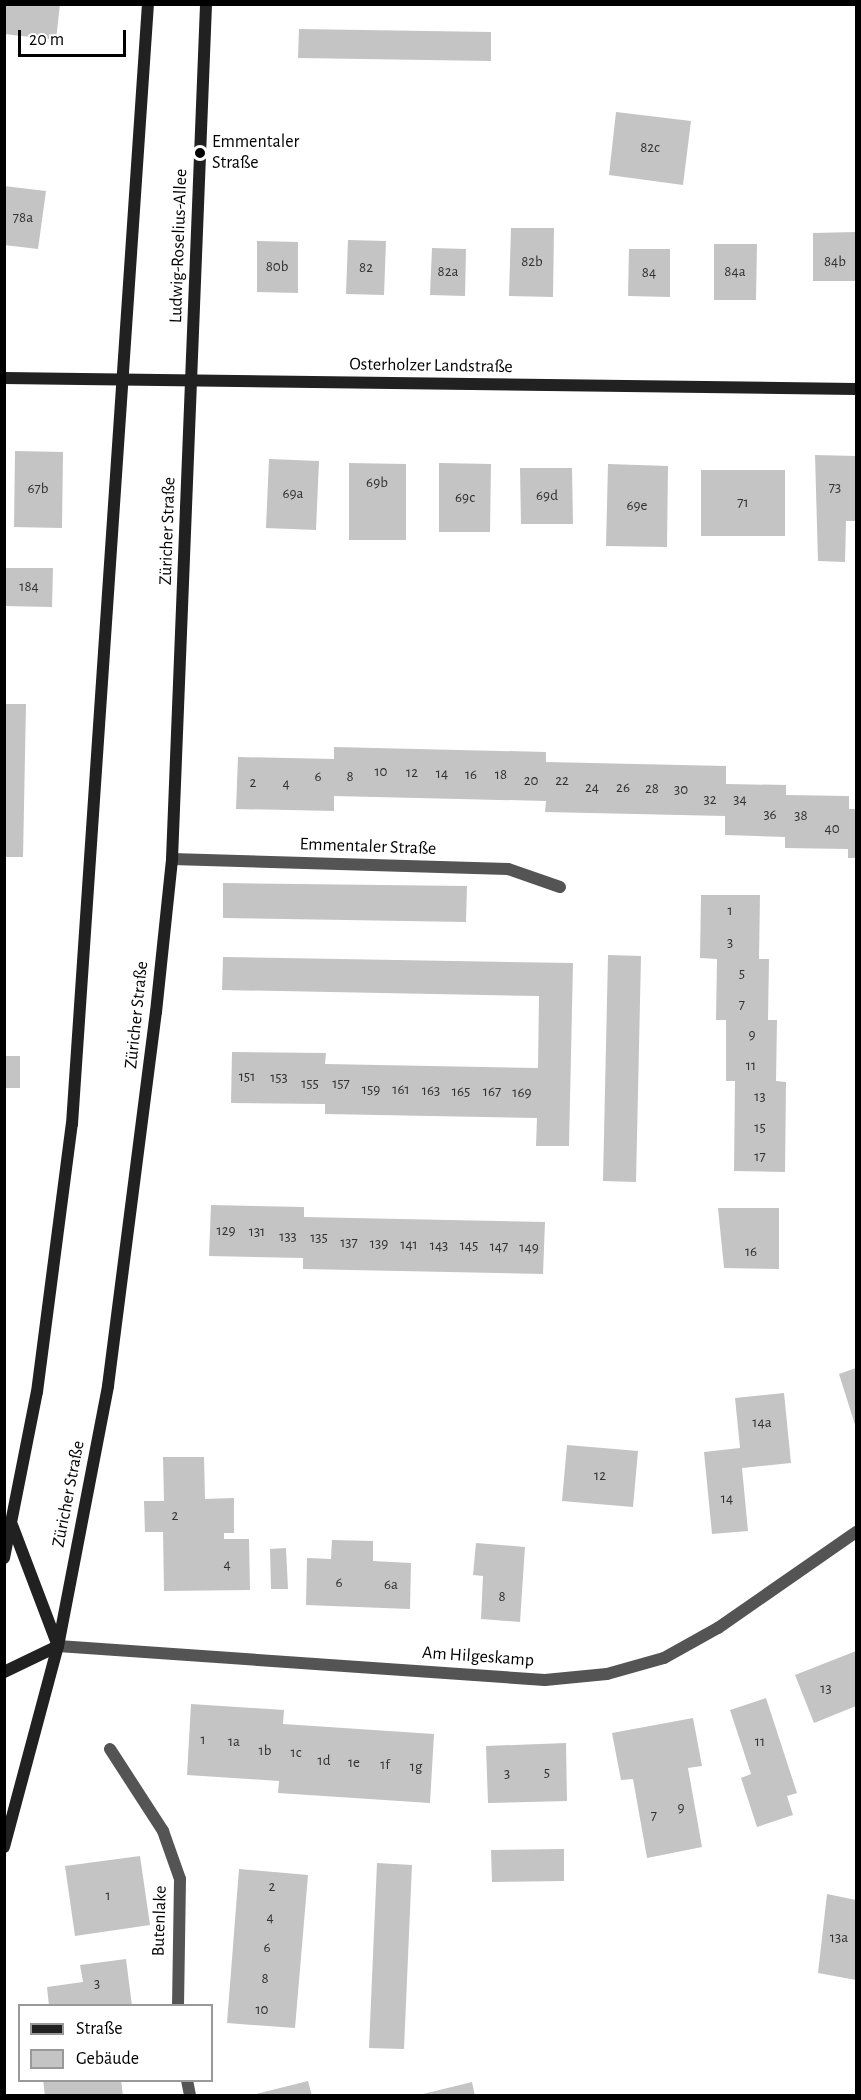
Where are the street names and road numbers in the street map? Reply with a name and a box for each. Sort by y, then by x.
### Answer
street label: Ludwig-Roselius-Allee [166,168,192,324]
street label: Osterholzer Landstraße [349,354,513,378]
street label: Züricher Straße [155,477,181,585]
street label: Emmentaler Straße [299,834,437,860]
street label: Züricher Straße [121,960,153,1070]
street label: Züricher Straße [48,1439,90,1549]
street label: Am Hilgeskamp [421,1642,535,1672]
street label: Butenlake [148,1885,172,1957]

